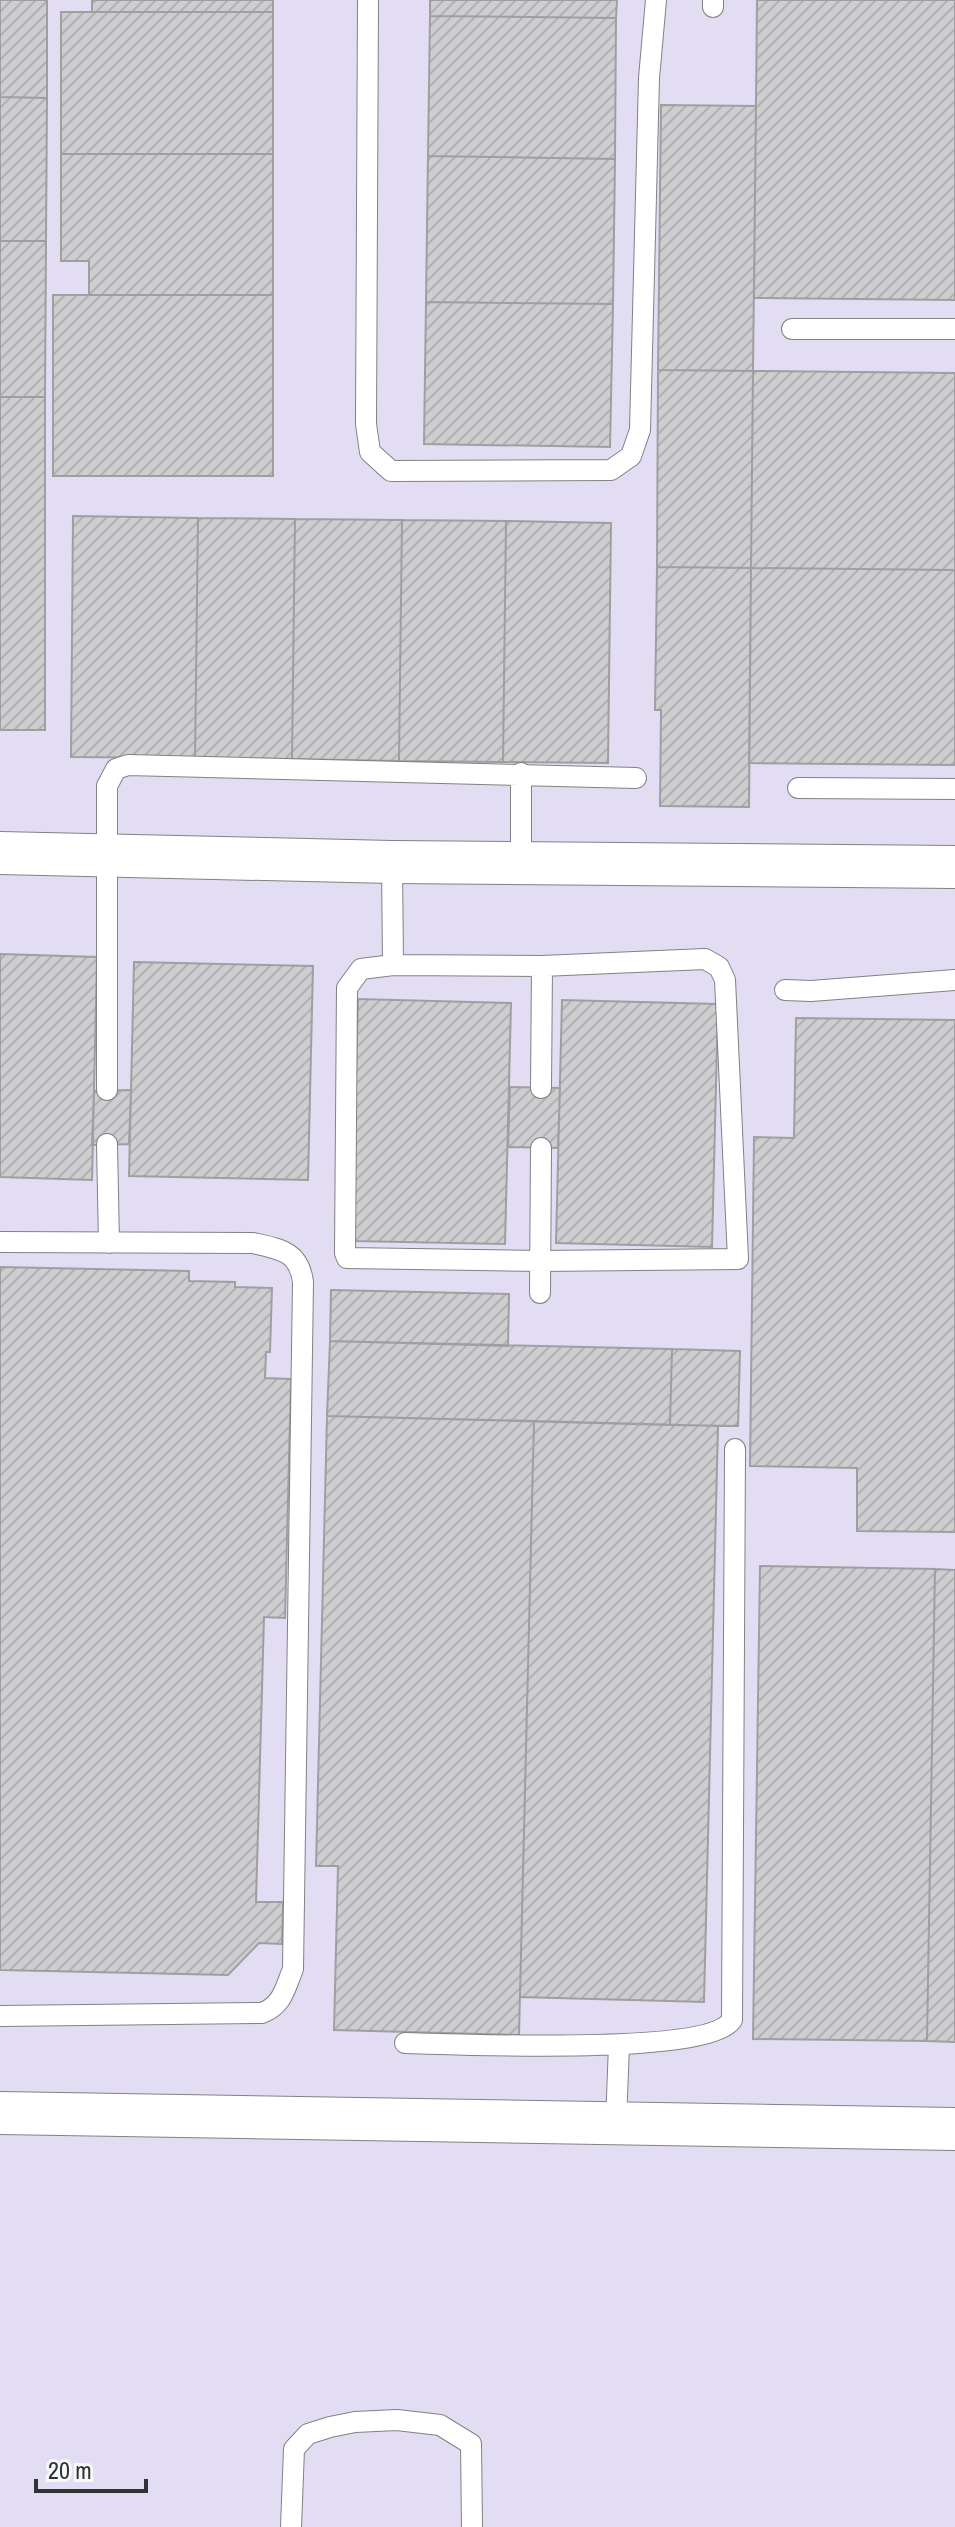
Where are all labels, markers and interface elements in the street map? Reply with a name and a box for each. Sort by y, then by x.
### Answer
scale bar [36,2443,146,2493]
text: 20 m [48,2454,92,2486]

